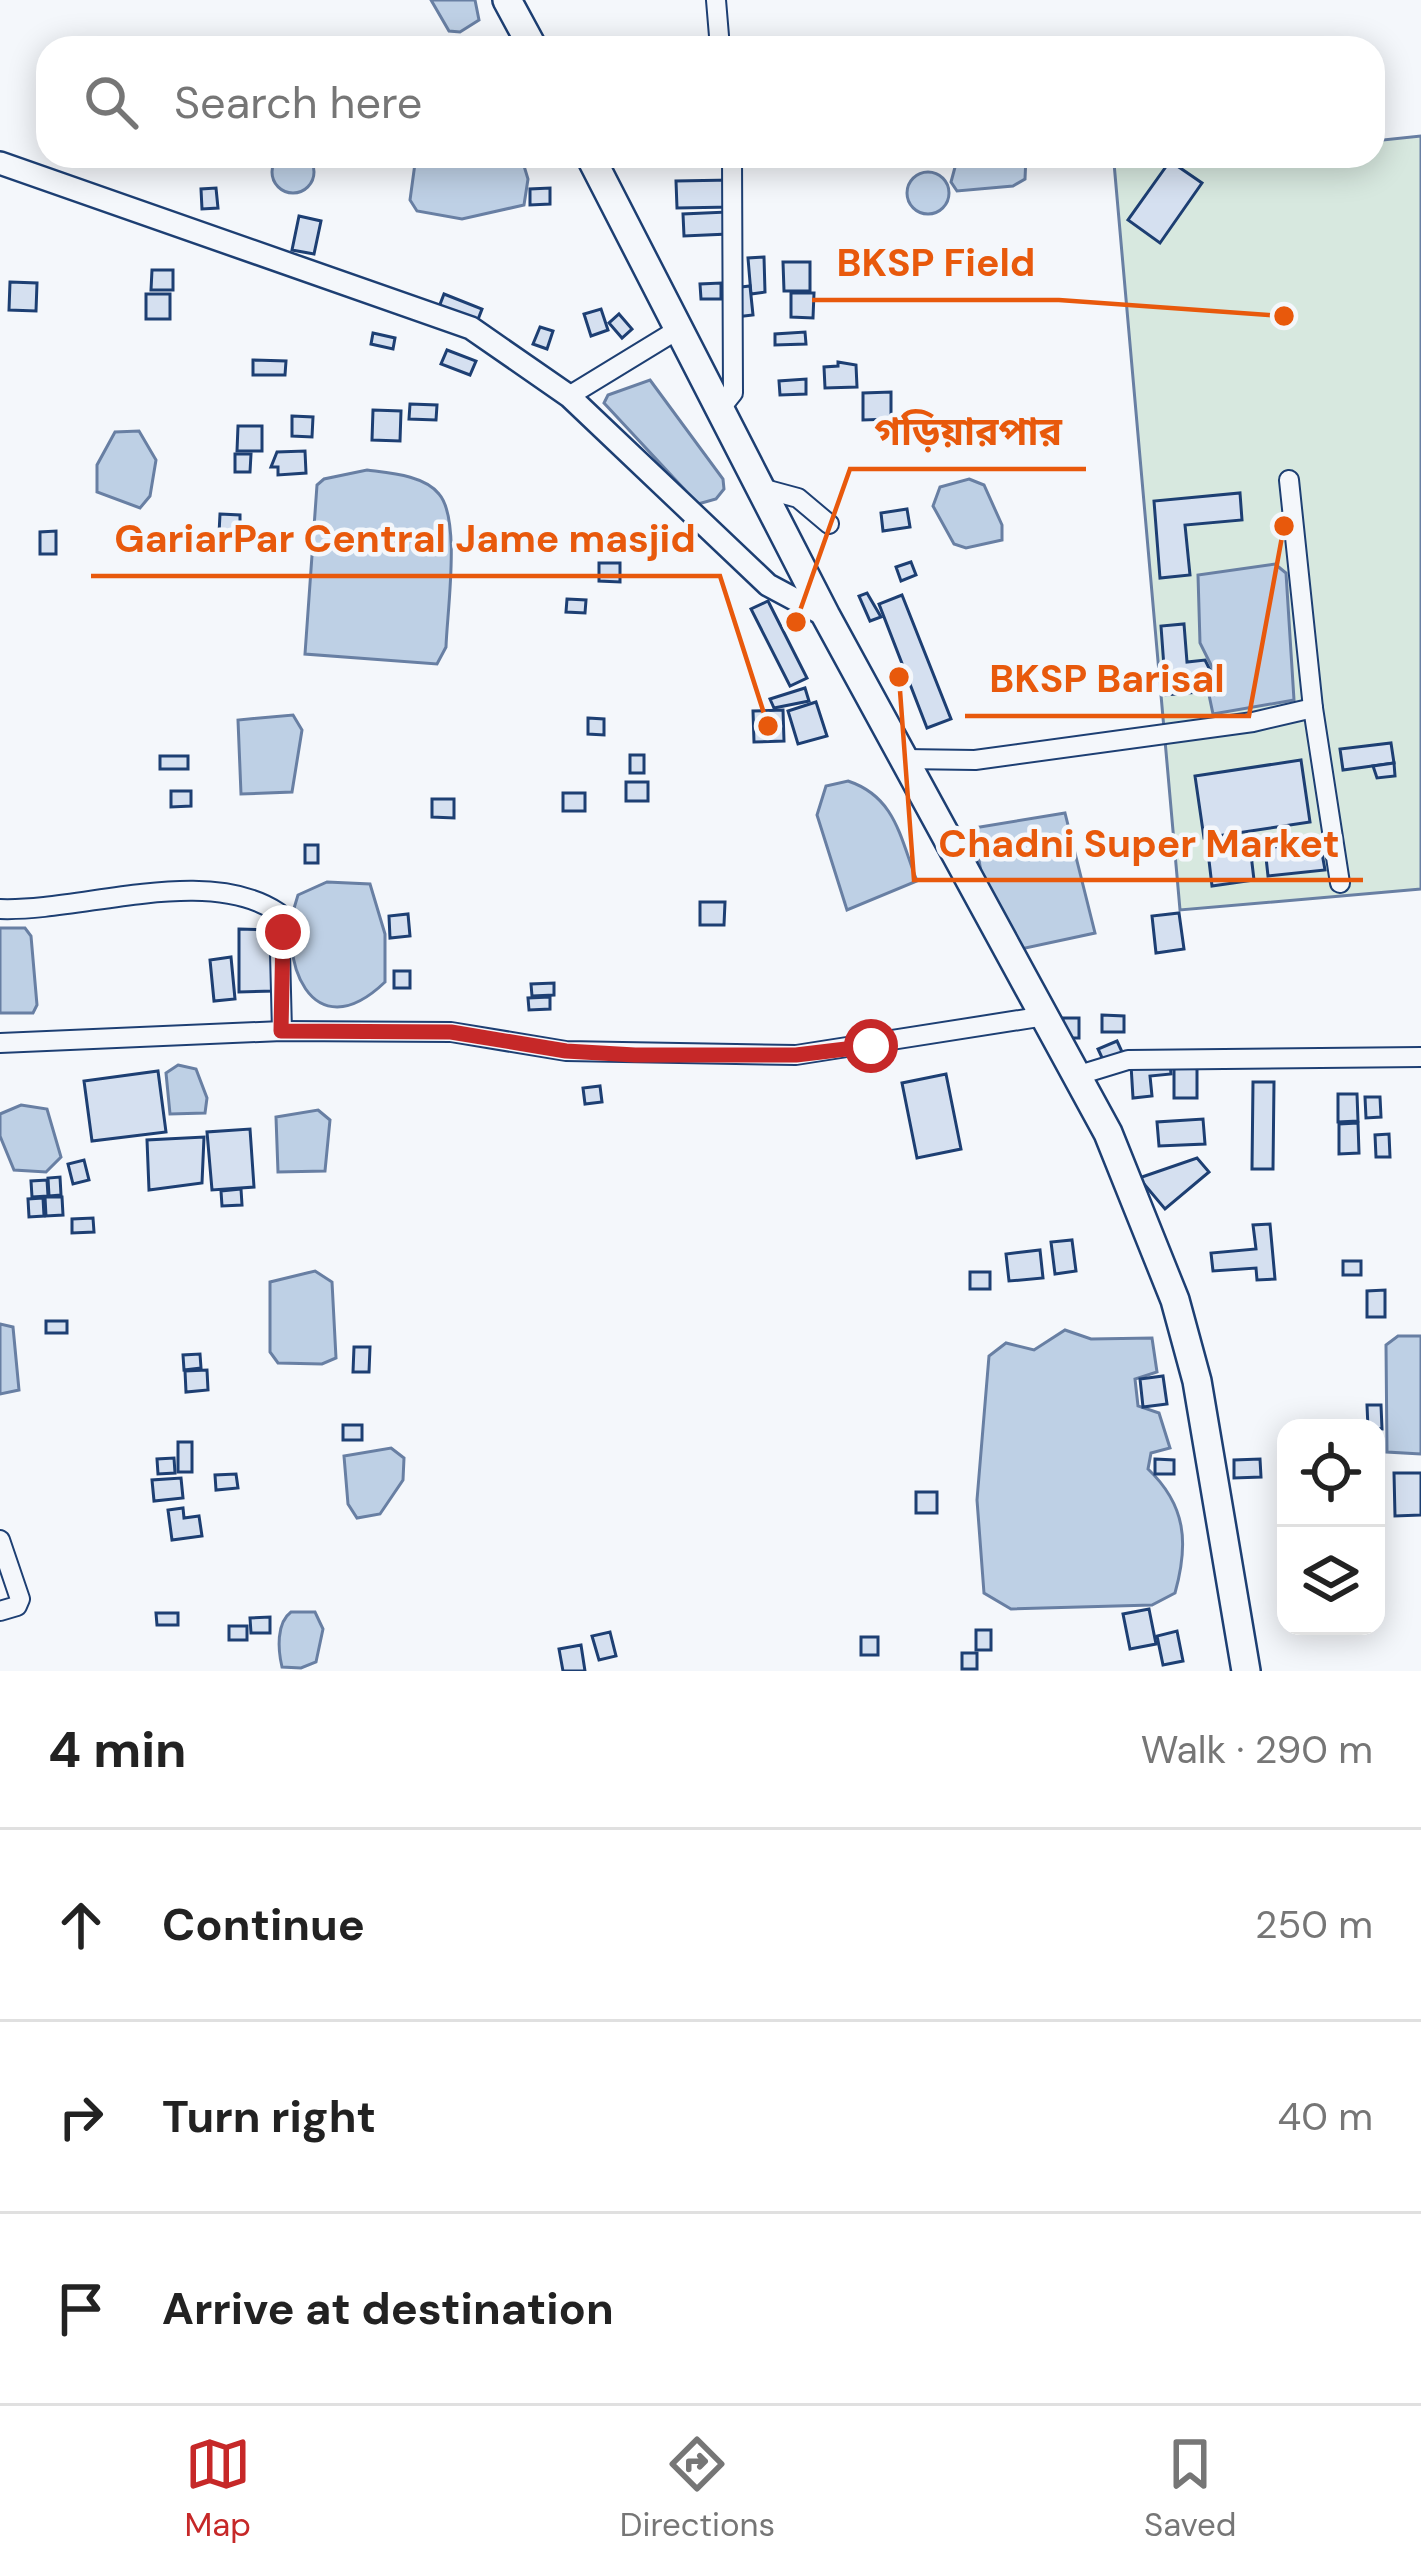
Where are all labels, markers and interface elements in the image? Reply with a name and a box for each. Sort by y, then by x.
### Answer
search box [36,36,1385,168]
icon: search [78,69,144,135]
text: Search here [174,73,422,132]
callout: BKSP Field [812,225,1059,300]
text: BKSP Field [837,237,1035,288]
callout: গড়িয়ারপার [850,394,1086,469]
text: গড়িয়ারপার [874,406,1062,457]
callout: GariarPar Central Jame masjid [91,501,720,576]
text: GariarPar Central Jame masjid [114,513,696,564]
callout: BKSP Barisal [965,641,1249,716]
text: BKSP Barisal [989,653,1225,704]
callout: Chadni Super Market [914,805,1363,880]
text: Chadni Super Market [938,818,1340,869]
route end [256,905,310,959]
route start [844,1019,898,1073]
map controls [1277,1419,1385,1635]
button: locate [1277,1419,1385,1527]
button: layers [1277,1527,1385,1635]
text: 4 min [48,1716,187,1783]
text: Walk · 290 m [1141,1724,1373,1775]
icon: ahead [48,1892,114,1958]
text: Continue [162,1895,365,1954]
text: 250 m [1255,1899,1373,1950]
icon: right [48,2084,114,2150]
text: Turn right [162,2087,376,2146]
text: 40 m [1278,2091,1373,2142]
icon: arrive [48,2276,114,2342]
text: Arrive at destination [162,2279,614,2338]
tab: Map [184,2431,251,2546]
tab: Directions [620,2431,775,2546]
tab: Saved [1144,2431,1237,2546]

